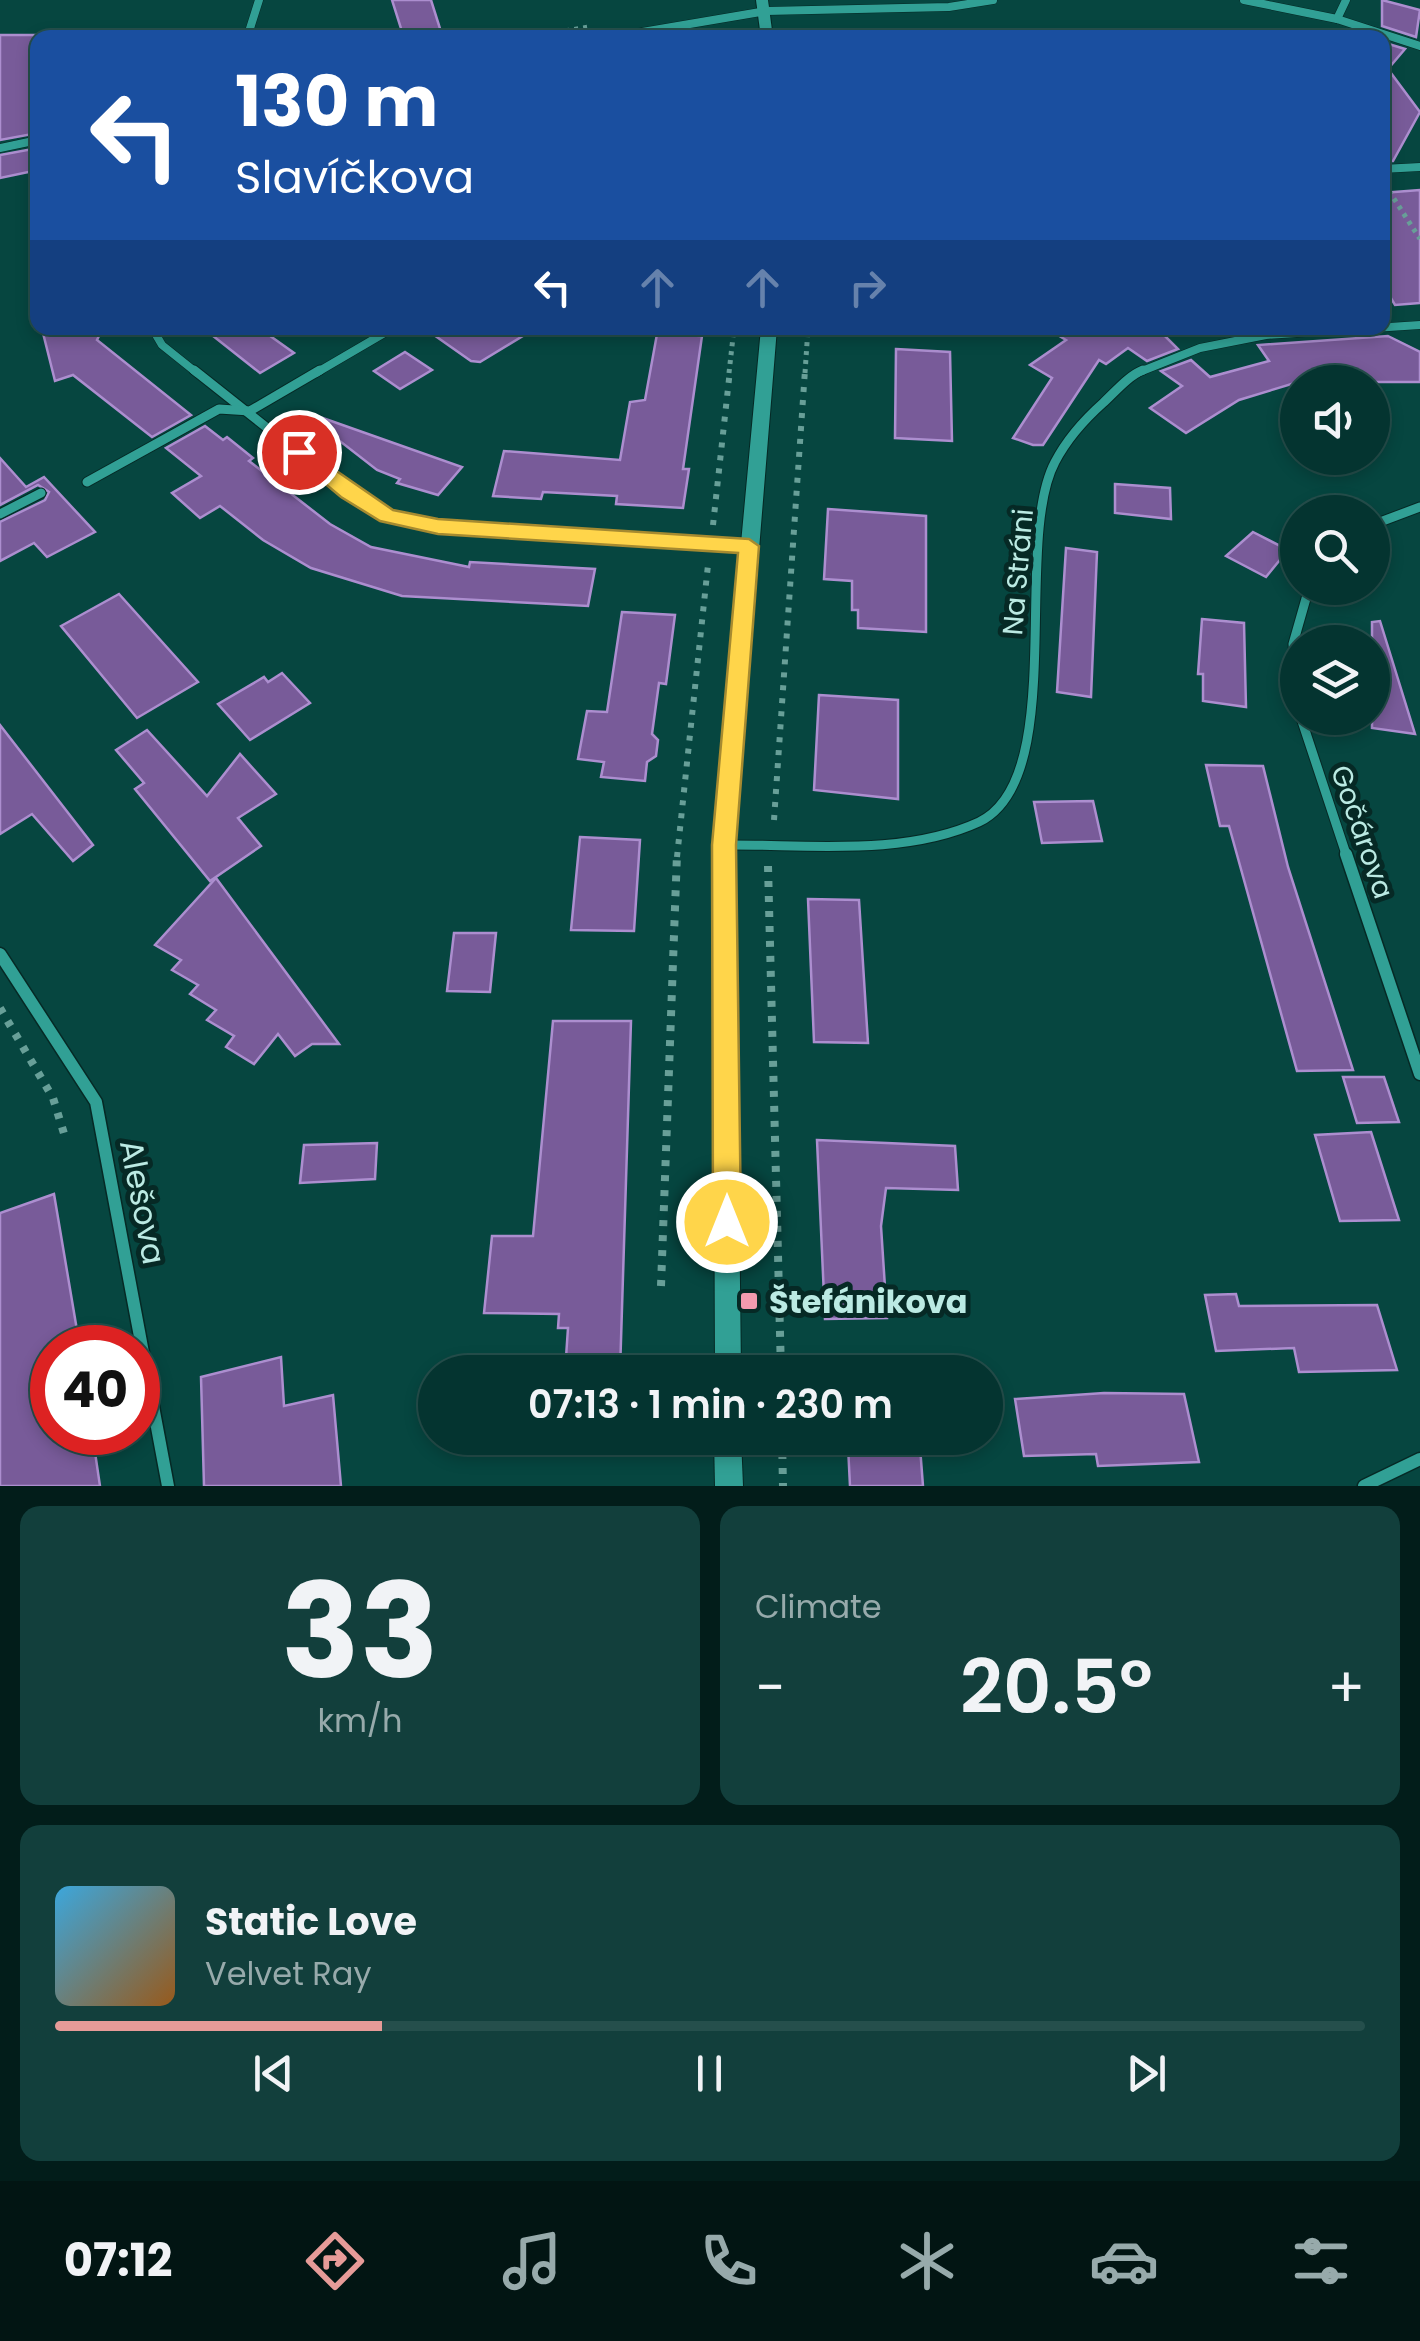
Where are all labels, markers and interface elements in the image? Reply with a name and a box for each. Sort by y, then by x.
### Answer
text: 130 m [235,52,438,151]
icon: left [70,70,200,200]
text: Slavíčkova [235,146,474,209]
icon: left [525,260,580,315]
icon: ahead [630,260,685,315]
icon: ahead [735,260,790,315]
icon: right [840,260,895,315]
map controls [1280,365,1390,735]
button: sound [1280,365,1390,475]
pin [257,410,342,495]
icon: arrive [272,425,327,480]
button: search [1280,495,1390,605]
street label: Na Stráni [993,507,1043,637]
button: layers [1280,625,1390,735]
street label: Gočárova [1321,760,1403,904]
street label: Alešova [109,1136,177,1268]
position arrow [675,1170,779,1274]
place label: Štefánikova [769,1279,968,1324]
marker: Štefánikova [738,1290,760,1312]
speed limit sign: 40 [30,1325,160,1455]
text: 07:13 · 1 min · 230 m [528,1378,893,1431]
text: 33 [281,1540,439,1723]
text: Climate [755,1584,882,1629]
text: 20.5° [960,1634,1153,1739]
text: − [755,1649,785,1726]
text: + [1327,1649,1365,1726]
text: km/h [317,1698,403,1743]
text: Static Love [205,1895,417,1948]
text: Velvet Ray [205,1951,371,1996]
icon: previous [246,2046,301,2101]
icon: pause [682,2046,737,2101]
icon: next [1119,2046,1174,2101]
icon: directions [300,2226,370,2296]
icon: music [497,2226,567,2296]
icon: phone [694,2226,764,2296]
icon: climate [892,2226,962,2296]
icon: car [1089,2226,1159,2296]
icon: filters [1286,2226,1356,2296]
text: 07:12 [64,2229,172,2292]

